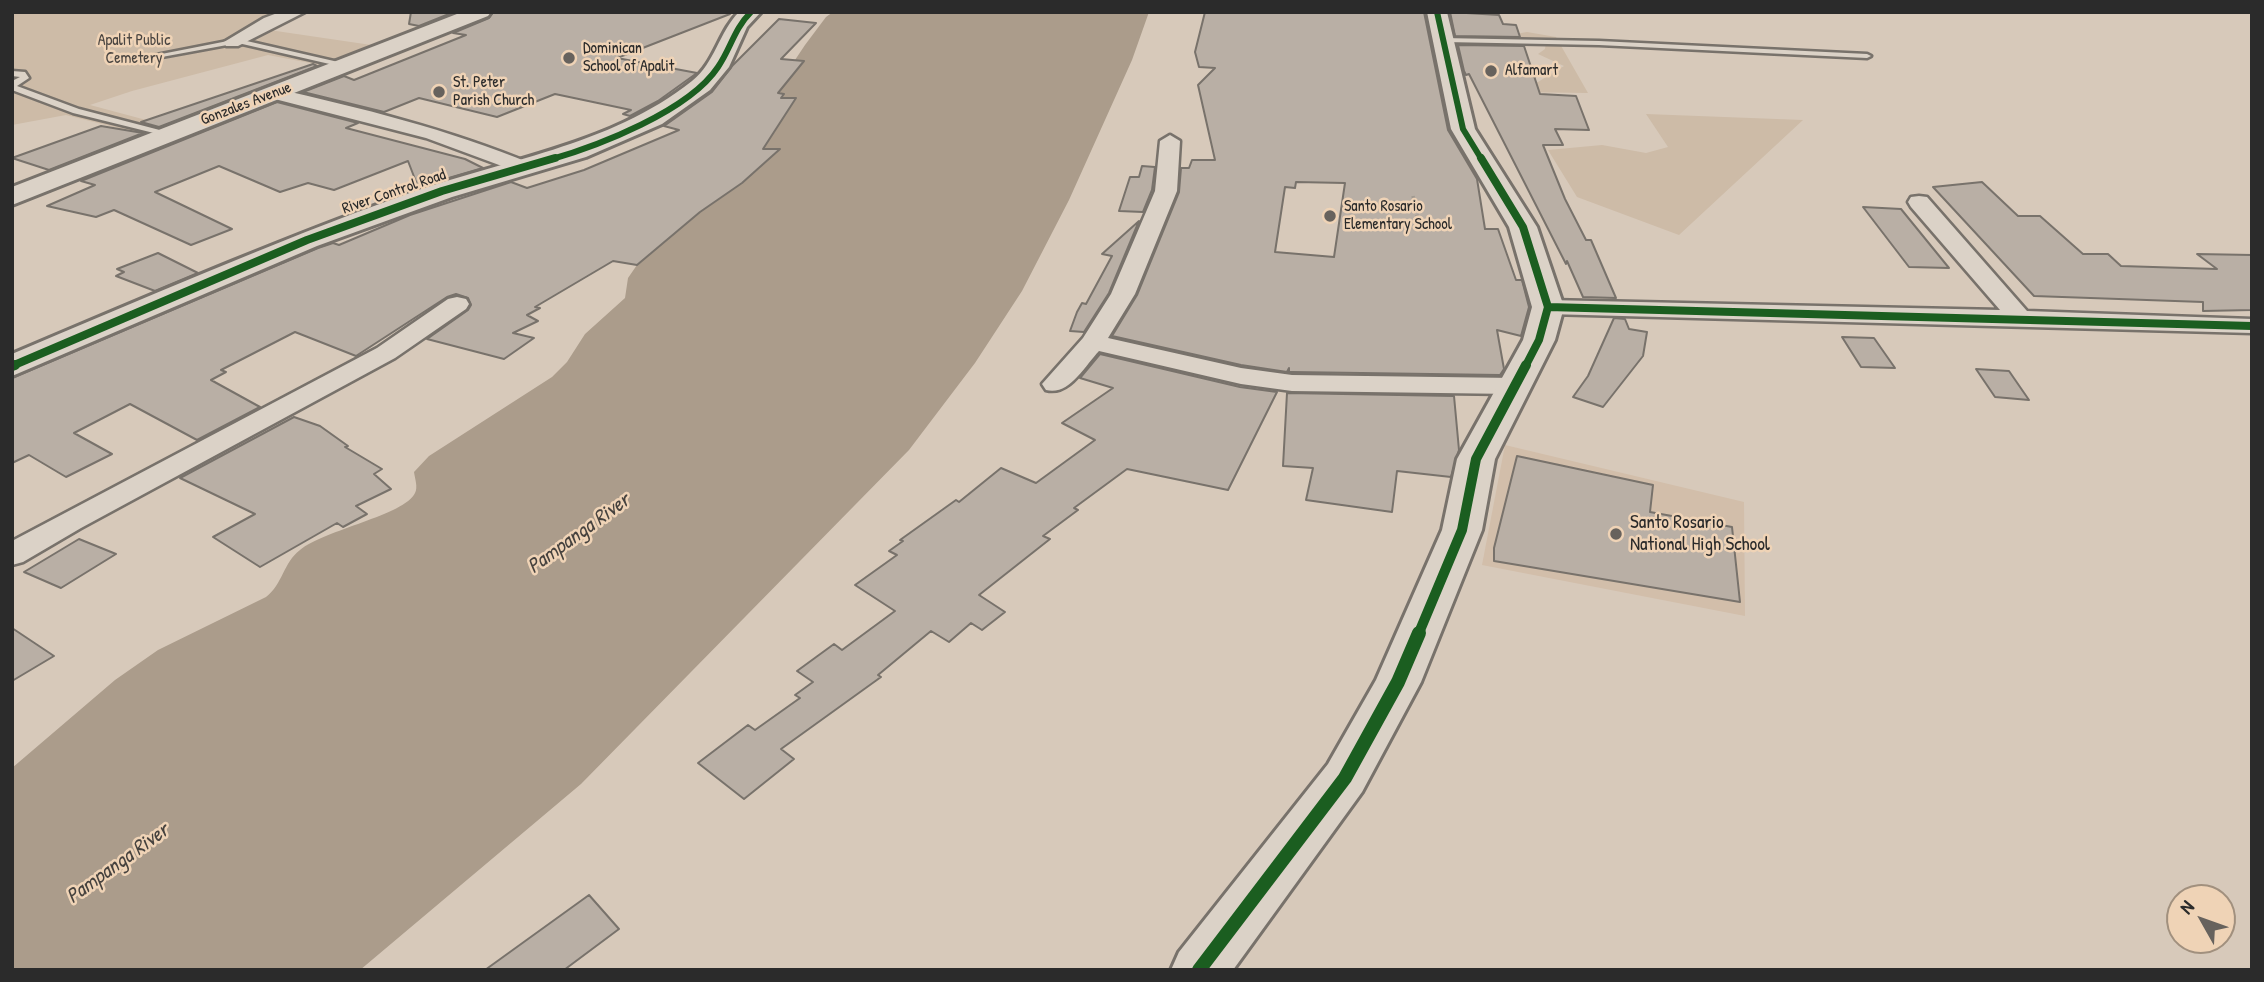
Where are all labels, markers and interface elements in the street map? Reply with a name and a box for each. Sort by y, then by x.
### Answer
park label: Apalit Public Cemetery [98,31,170,69]
place label: Dominican School of Apalit [583,39,674,77]
marker: Dominican School of Apalit [561,50,577,66]
place label: Alfamart [1505,61,1558,81]
marker: Alfamart [1483,63,1499,79]
place label: St. Peter Parish Church [453,73,534,111]
street label: Gonzales Avenue [198,78,294,130]
marker: St. Peter Parish Church [431,84,447,100]
street label: River Control Road [340,165,448,219]
place label: Santo Rosario Elementary School [1344,197,1452,235]
marker: Santo Rosario Elementary School [1322,208,1338,224]
water label: Pampanga River [523,488,635,580]
place label: Santo Rosario National High School [1630,512,1770,556]
marker: Santo Rosario National High School [1608,526,1624,542]
water label: Pampanga River [62,818,174,910]
north arrow [2166,884,2236,954]
text: N [2173,895,2200,919]

